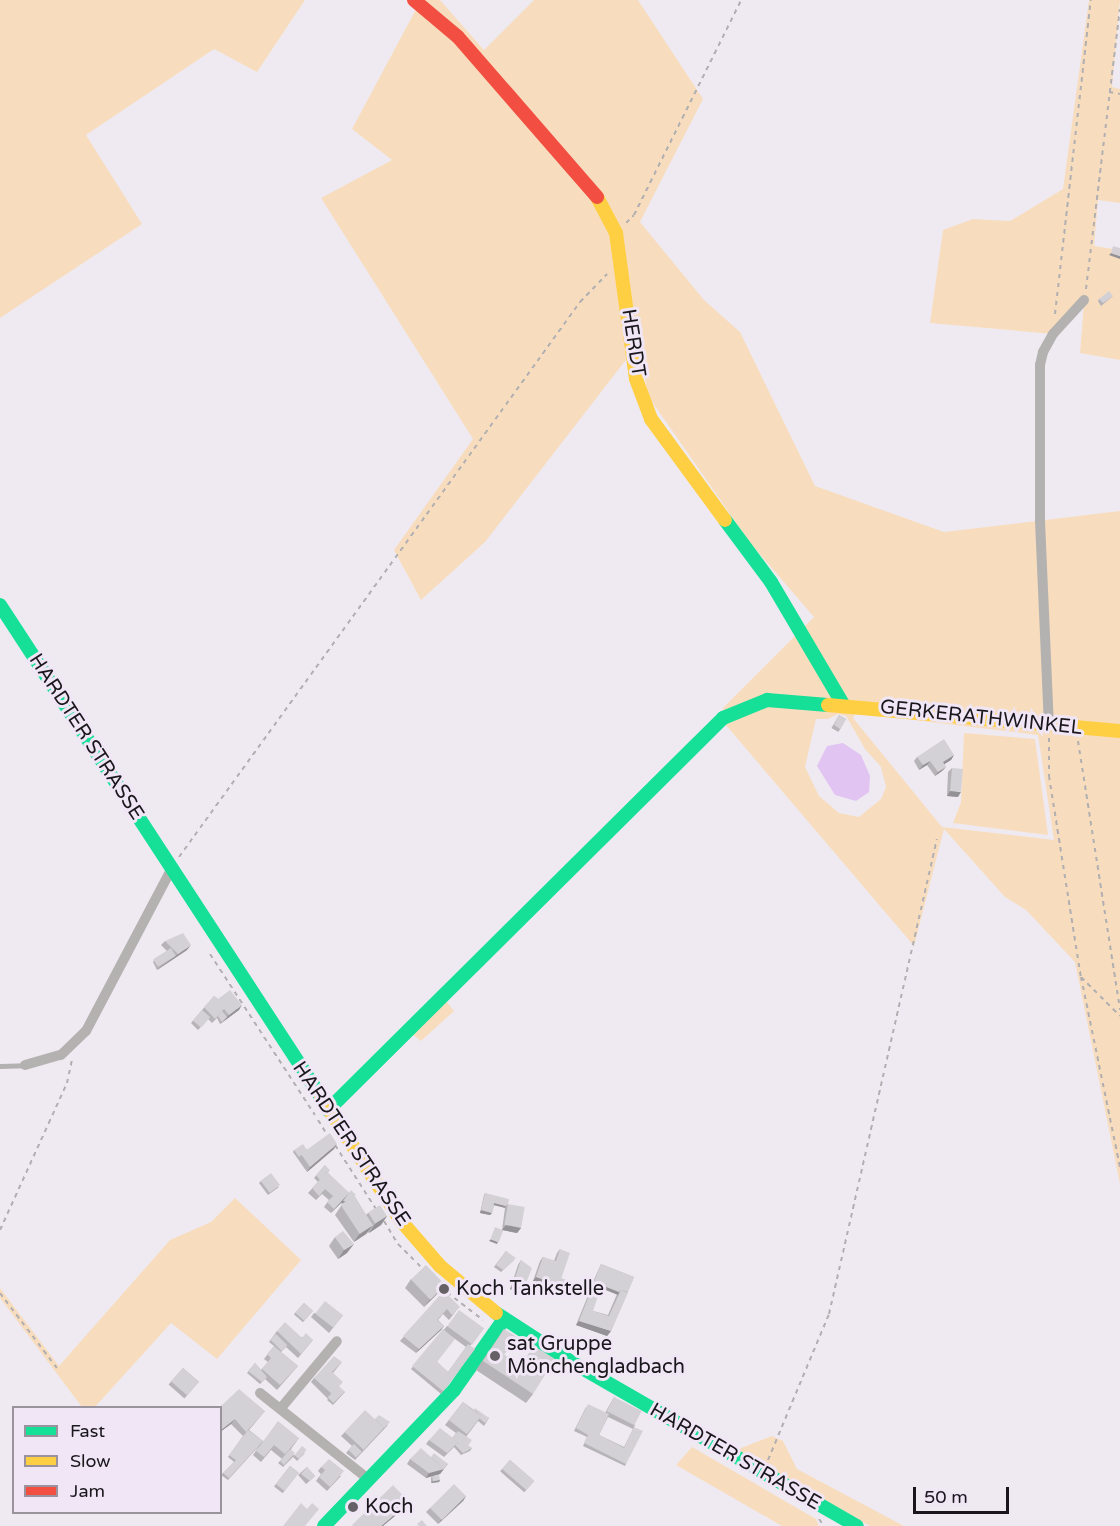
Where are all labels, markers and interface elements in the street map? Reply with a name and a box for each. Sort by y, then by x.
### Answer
street label: HERDT [616,307,650,379]
street label: HARDTER STRASSE [23,649,149,825]
street label: GERKERATHWINKEL [879,695,1083,741]
street label: HARDTER STRASSE [287,1057,415,1231]
place label: Koch Tankstelle [456,1277,604,1301]
marker: Koch Tankstelle [437,1282,451,1296]
place label: sat Gruppe Mönchengladbach [507,1332,685,1379]
marker: sat Gruppe Mönchengladbach [488,1349,502,1363]
street label: HARDTER STRASSE [645,1398,825,1516]
legend [12,1406,222,1514]
text: Fast [70,1420,105,1442]
text: Slow [70,1450,111,1472]
scale bar [916,1475,1012,1513]
text: Jam [70,1480,105,1502]
text: 50 m [924,1486,968,1508]
place label: Koch [365,1495,413,1519]
marker: Koch [346,1500,360,1514]

